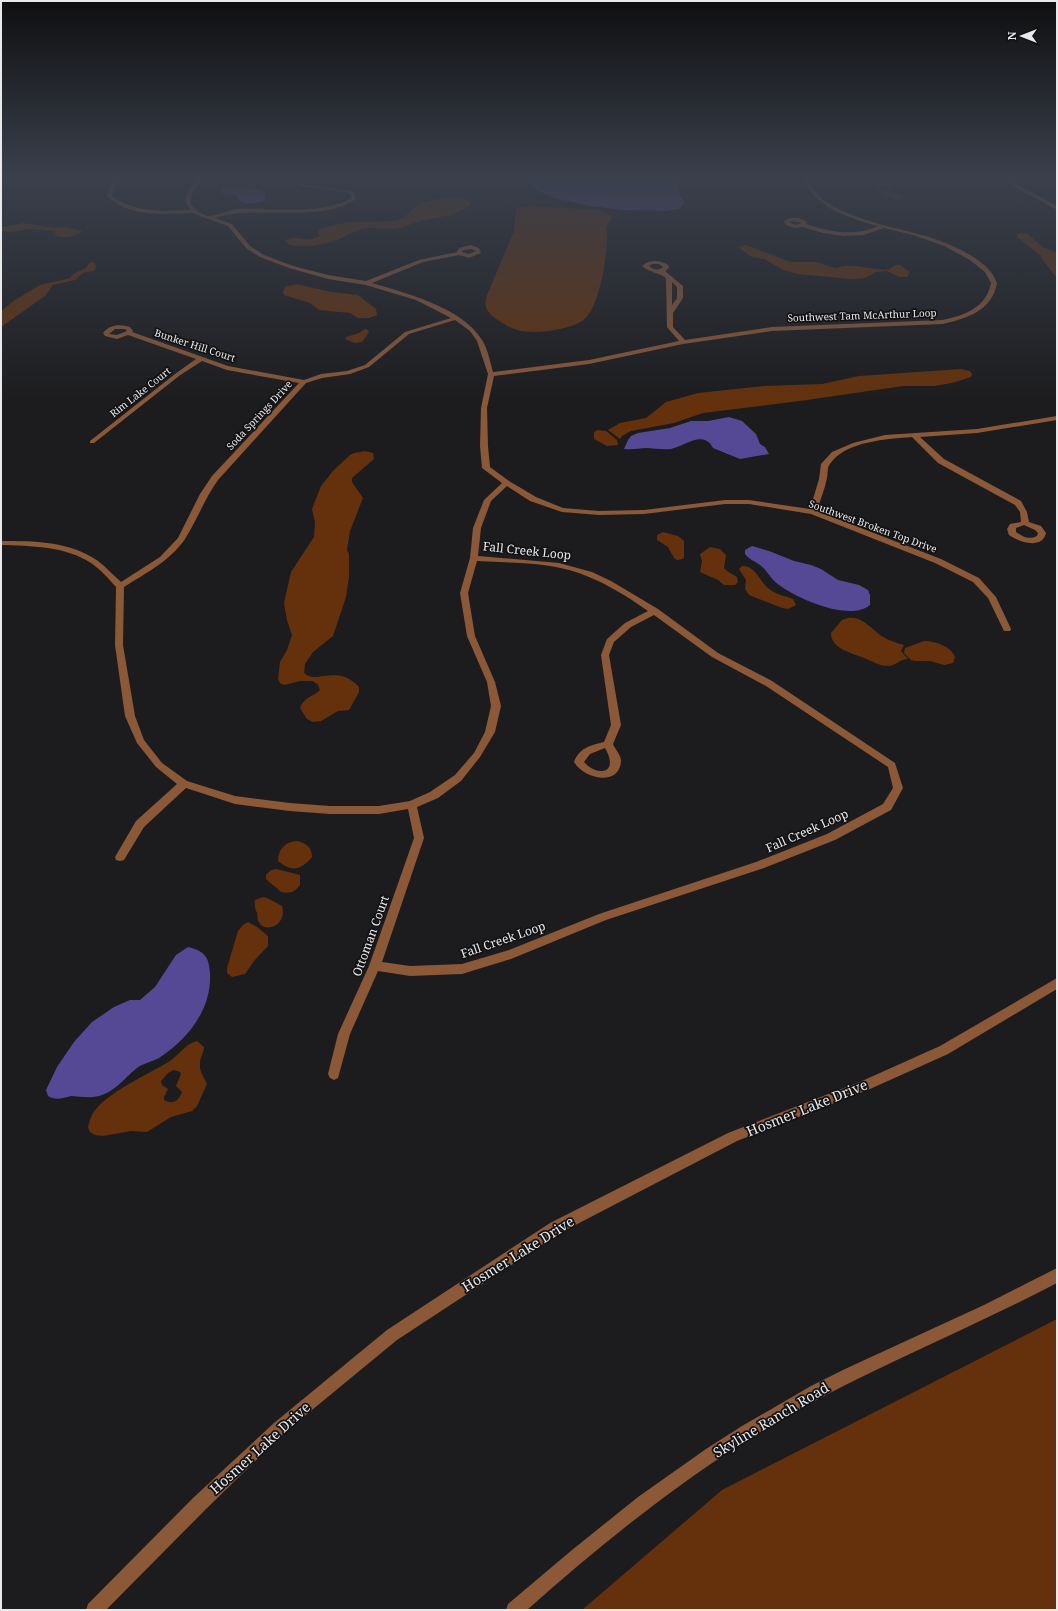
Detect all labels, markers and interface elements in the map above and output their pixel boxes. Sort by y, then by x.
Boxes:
north arrow [1002,16,1042,56]
text: N [1004,31,1019,40]
street label: Southwest Tam McArthur Loop [787,305,937,325]
street label: Bunker Hill Court [153,325,238,365]
street label: Rim Lake Court [107,363,174,420]
street label: Soda Springs Drive [223,377,295,453]
street label: Southwest Broken Top Drive [807,496,939,556]
street label: Fall Creek Loop [482,537,572,564]
street label: Fall Creek Loop [763,805,851,856]
street label: Ottoman Court [348,893,393,979]
street label: Fall Creek Loop [458,917,547,962]
street label: Hosmer Lake Drive [743,1075,870,1140]
street label: Hosmer Lake Drive [458,1211,577,1296]
street label: Skyline Ranch Road [709,1377,833,1462]
street label: Hosmer Lake Drive [205,1397,314,1498]

